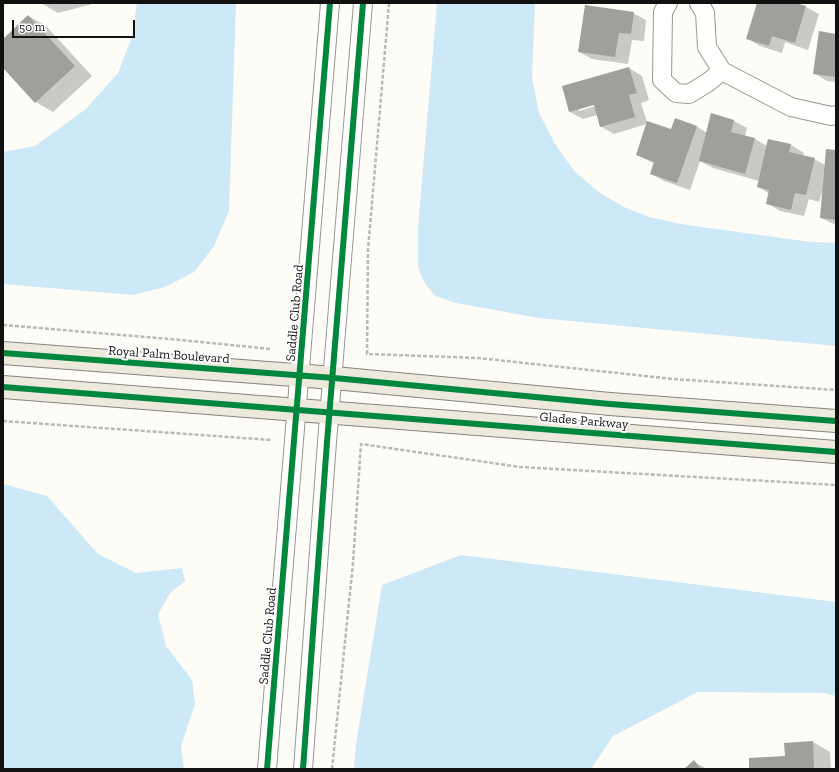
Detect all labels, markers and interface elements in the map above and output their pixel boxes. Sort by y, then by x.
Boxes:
scale bar [14,12,137,38]
text: 50 m [19,20,45,34]
street label: Saddle Club Road [283,264,307,362]
street label: Royal Palm Boulevard [108,343,230,367]
street label: Glades Parkway [539,409,629,433]
street label: Saddle Club Road [256,587,280,685]

